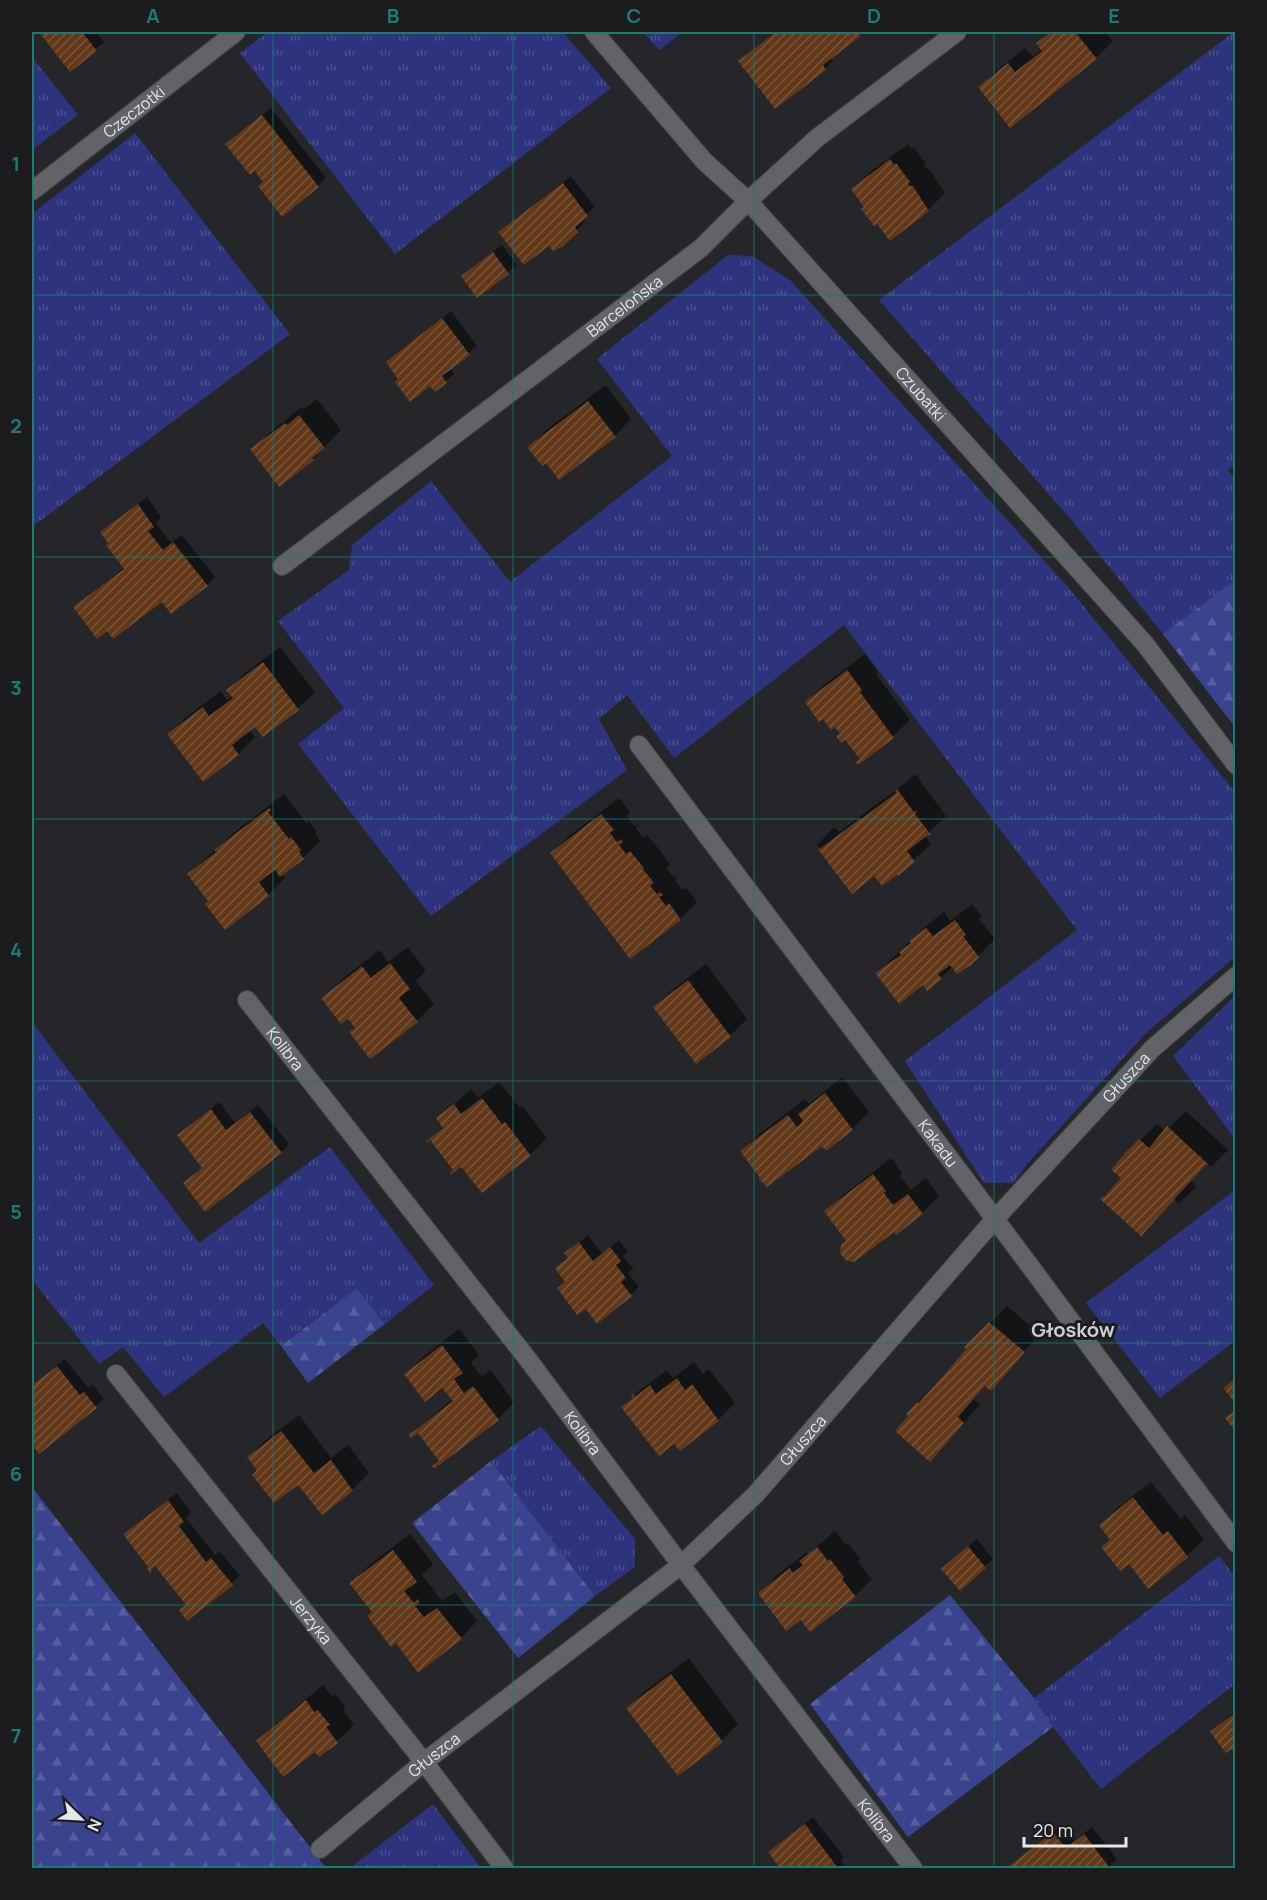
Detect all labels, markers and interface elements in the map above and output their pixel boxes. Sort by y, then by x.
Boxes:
text: A [146,2,160,29]
text: B [387,2,400,29]
text: C [627,2,641,29]
text: D [867,2,881,29]
text: E [1108,2,1120,29]
street label: Czeczotki [98,81,169,143]
text: 1 [12,150,20,177]
street label: Barcelońska [582,270,667,342]
street label: Czubatki [891,362,951,426]
text: 2 [10,412,22,439]
text: 3 [10,674,22,701]
text: 4 [10,936,22,963]
street label: Kolibra [261,1023,309,1075]
street label: Głuszca [1097,1047,1155,1107]
street label: Kakadu [913,1115,963,1171]
text: 5 [10,1198,22,1225]
district label: Głosków [1031,1316,1115,1343]
street label: Kolibra [559,1407,606,1460]
street label: Głuszca [775,1410,831,1470]
text: 6 [10,1460,22,1487]
street label: Jerzyka [285,1591,337,1649]
text: 7 [11,1722,21,1749]
street label: Głuszca [403,1727,465,1782]
north arrow [51,1789,111,1849]
street label: Kolibra [853,1794,900,1847]
scale bar [1024,1810,1126,1848]
text: N [82,1815,107,1835]
text: 20 m [1033,1818,1073,1842]

